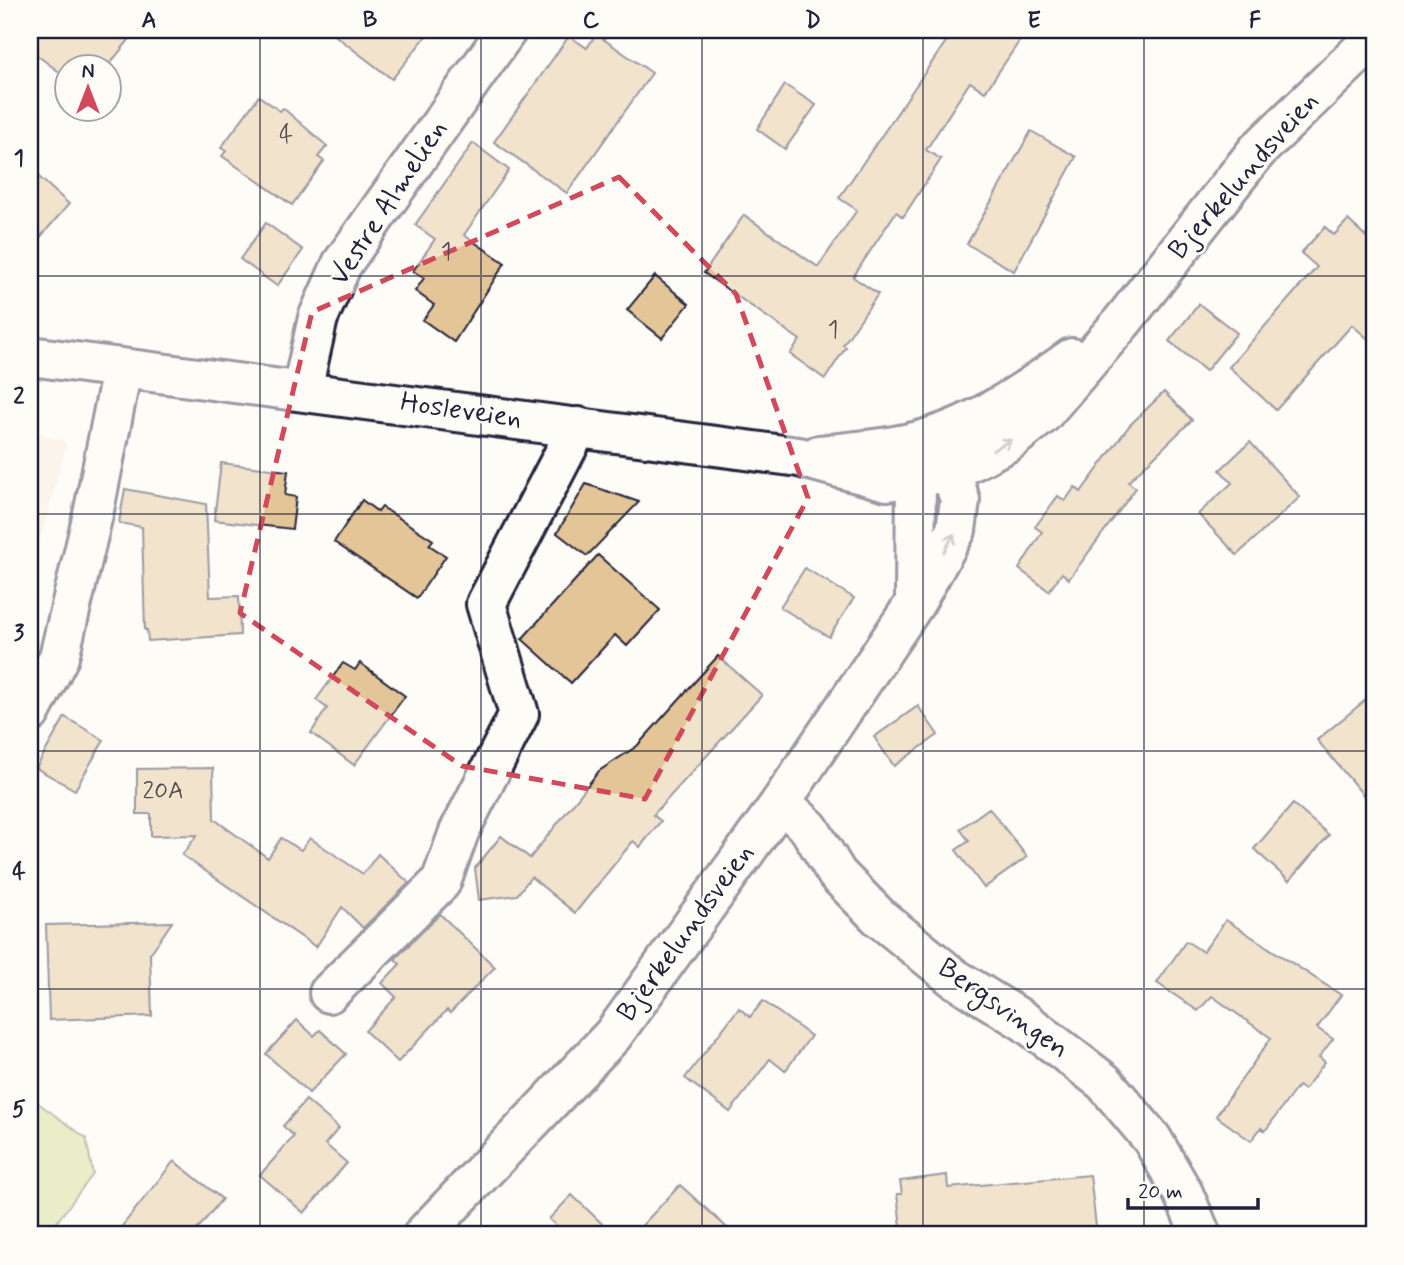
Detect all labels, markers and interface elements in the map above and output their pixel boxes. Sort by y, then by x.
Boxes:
text: A [141,6,157,36]
text: B [363,6,378,36]
text: C [583,6,600,36]
text: D [805,6,821,36]
text: E [1027,6,1041,36]
text: F [1249,6,1261,36]
north arrow [52,52,122,122]
text: N [82,60,94,85]
street label: Bjerkelundsveien [1161,84,1327,268]
street label: Vestre Almelien [322,113,456,293]
house number: 4 [279,120,293,151]
text: 1 [14,144,24,174]
house number: 1 [441,237,451,268]
house number: 1 [828,315,838,346]
text: 2 [13,382,25,412]
street label: Hosleveien [398,384,524,438]
one-way arrow [991,438,1011,452]
one-way arrow [942,534,956,554]
text: 3 [14,619,25,649]
house number: 20A [142,776,184,807]
street label: Bjerkelundsveien [609,837,763,1029]
text: 4 [12,857,26,887]
street label: Bergsvingen [929,950,1076,1069]
text: 5 [12,1095,26,1125]
scale bar [1128,1167,1257,1211]
text: 20 m [1138,1178,1183,1206]

